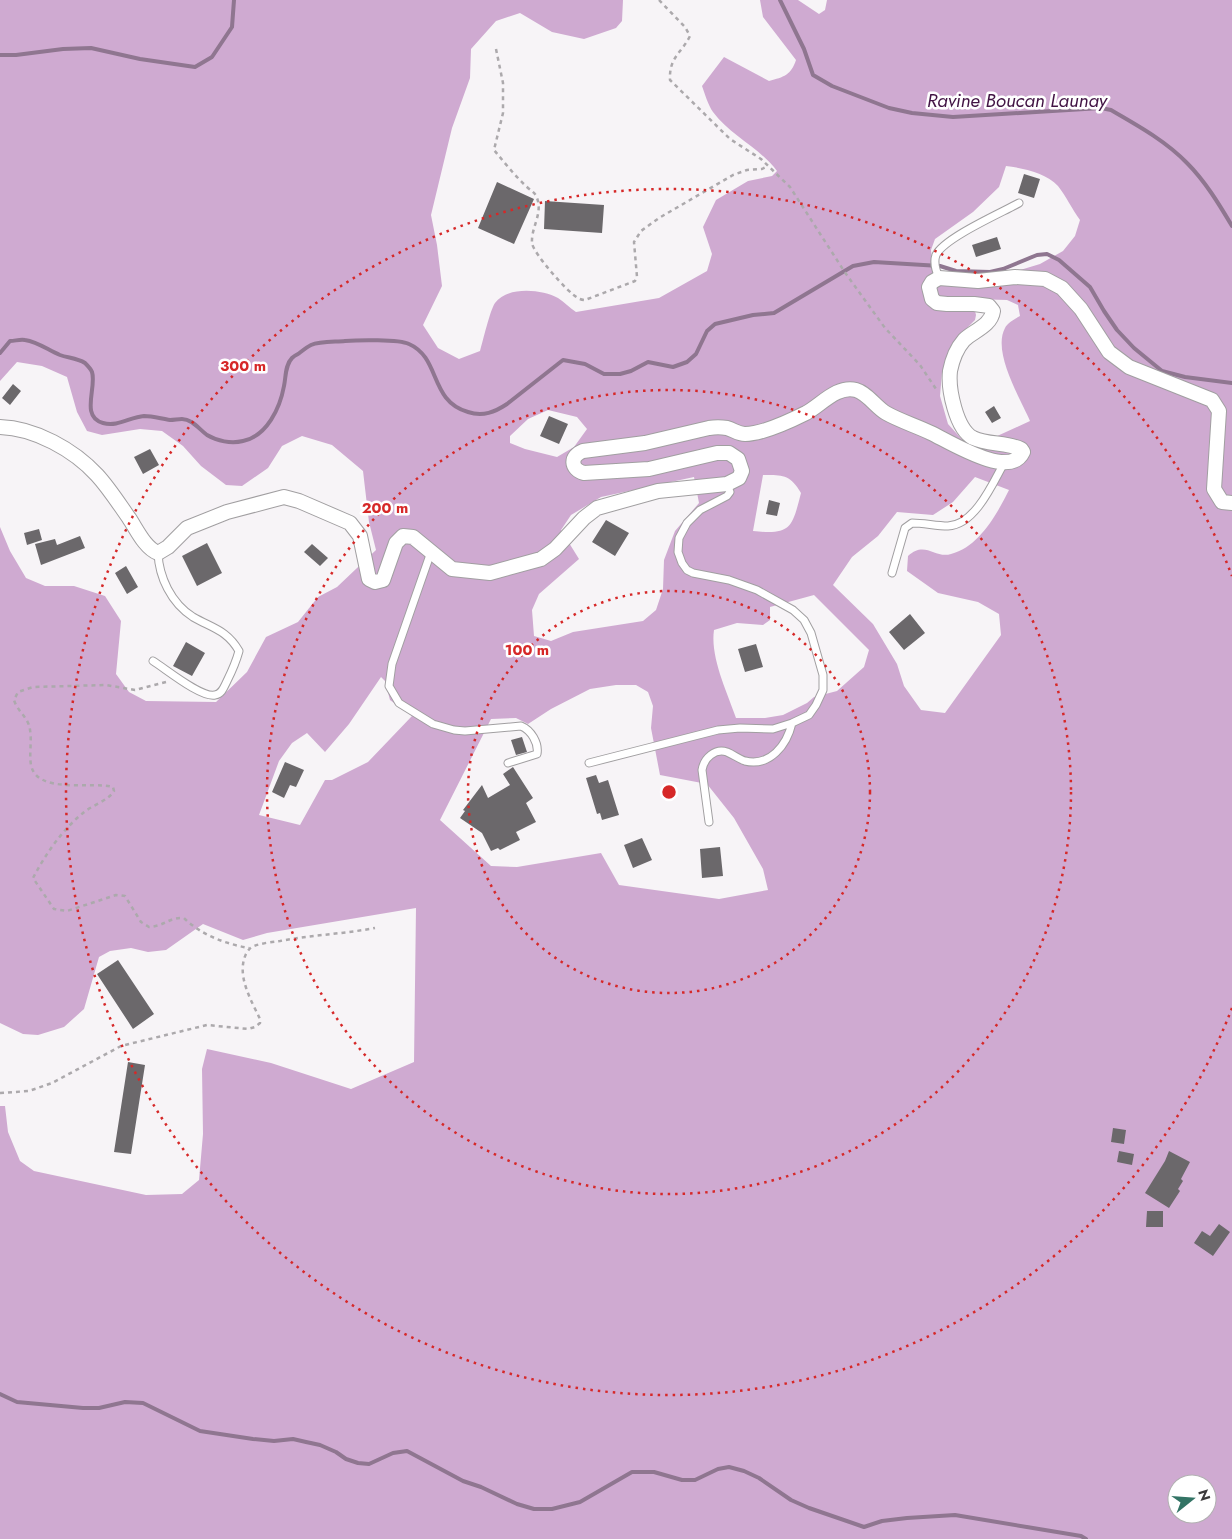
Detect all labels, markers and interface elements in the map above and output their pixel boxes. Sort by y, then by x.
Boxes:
water label: Ravine Boucan Launay [927,87,1109,114]
text: 300 m [220,355,266,377]
text: 200 m [362,497,408,519]
text: 100 m [505,639,549,661]
centre of rings [660,783,678,801]
north arrow [1167,1474,1217,1524]
text: N [1193,1487,1216,1503]

